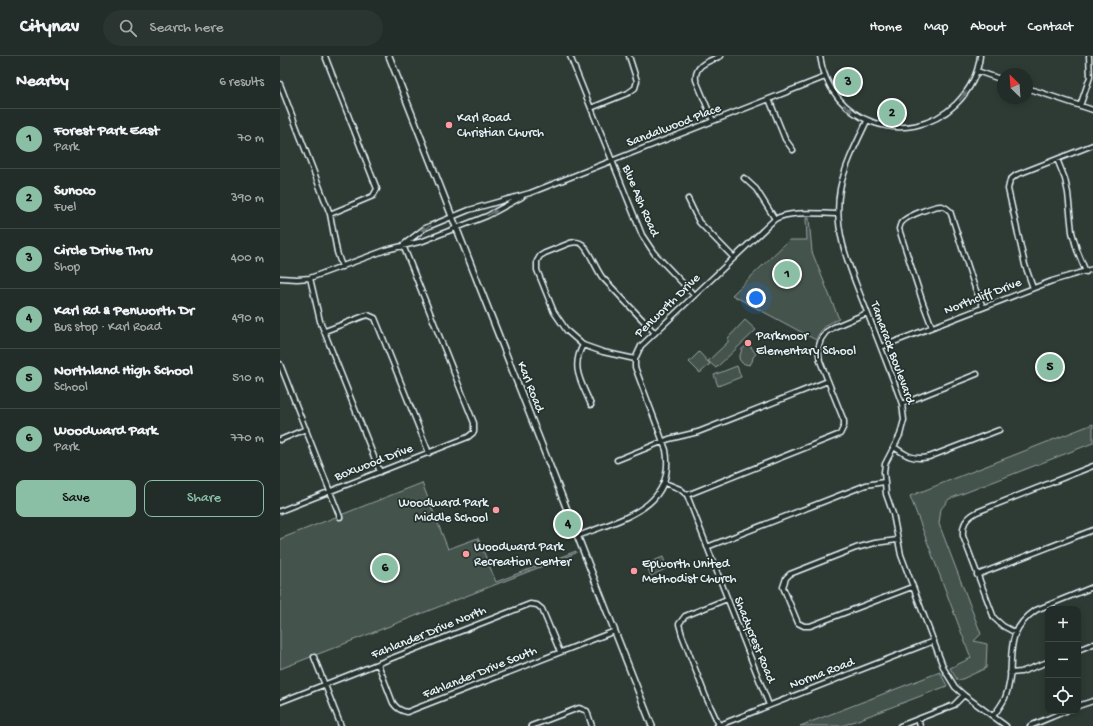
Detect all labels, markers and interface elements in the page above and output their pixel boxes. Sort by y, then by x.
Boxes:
search box [103,10,383,46]
text: Citynav [20,16,79,39]
icon: search [117,17,139,39]
text: Search here [149,19,223,37]
text: Home [870,19,902,36]
text: Map [924,19,948,36]
text: About [970,19,1006,36]
text: Contact [1028,19,1073,36]
pin: 3 [835,67,861,97]
north arrow [997,68,1033,104]
text: Nearby [16,72,69,92]
text: 6 results [219,75,264,90]
one-way arrow [958,90,967,101]
pin: 2 [879,98,905,128]
street label: Sandalwood Place [625,101,724,151]
one-way arrow [843,103,852,112]
place label: Karl Road Christian Church [457,111,544,141]
marker: Karl Road Christian Church [444,120,454,130]
text: Forest Park East [54,122,159,140]
text: 1 [26,131,32,146]
text: 70 m [238,131,264,146]
text: Park [54,140,79,155]
street label: Blue Ash Road [618,162,662,240]
text: Sunoco [54,182,96,200]
text: 2 [26,191,32,206]
text: 390 m [231,191,264,206]
text: Fuel [54,200,76,215]
one-way arrow [487,210,498,216]
one-way arrow [420,225,432,231]
text: Circle Drive Thru [54,242,153,260]
text: 3 [26,251,32,266]
text: 400 m [231,251,264,266]
pin: 1 [774,259,800,289]
text: Shop [54,260,80,275]
street label: Penworth Drive [631,271,704,342]
street label: Northcliff Drive [942,275,1024,319]
your location [746,288,766,308]
street label: Tamarack Boulevard [866,299,918,408]
text: Karl Rd & Penworth Dr [54,302,194,320]
text: 4 [26,311,32,326]
text: 490 m [232,311,264,326]
text: Bus stop · Karl Road [54,320,161,335]
place label: Parkmoor Elementary School [755,329,856,359]
marker: Parkmoor Elementary School [743,338,753,348]
pin: 5 [1037,352,1063,382]
street label: Karl Road [513,359,547,416]
text: Northland High School [54,362,193,380]
text: 5 [26,371,32,386]
text: 510 m [232,371,264,386]
text: School [54,380,88,395]
text: Woodward Park [54,422,157,440]
text: 6 [26,431,32,446]
text: 770 m [231,431,264,446]
text: Park [54,440,79,455]
street label: Boxwood Drive [332,441,416,485]
button: Save [16,480,136,517]
button: Share [144,480,264,517]
place label: Woodward Park Middle School [398,496,489,526]
marker: Woodward Park Middle School [491,505,501,515]
pin: 4 [555,509,581,539]
place label: Woodward Park Recreation Center [474,540,573,570]
marker: Woodward Park Recreation Center [461,549,471,559]
pin: 6 [372,553,398,583]
place label: Epworth United Methodist Church [642,557,737,587]
marker: Epworth United Methodist Church [629,566,639,576]
street label: Shadycrest Road [730,595,779,687]
street label: Fahlander Drive North [368,603,489,663]
map controls [1045,606,1081,714]
button: + [1045,606,1081,642]
button: − [1045,642,1081,678]
street label: Fahlander Drive South [420,643,539,703]
street label: Norma Road [788,654,858,693]
button: locate [1045,678,1081,714]

